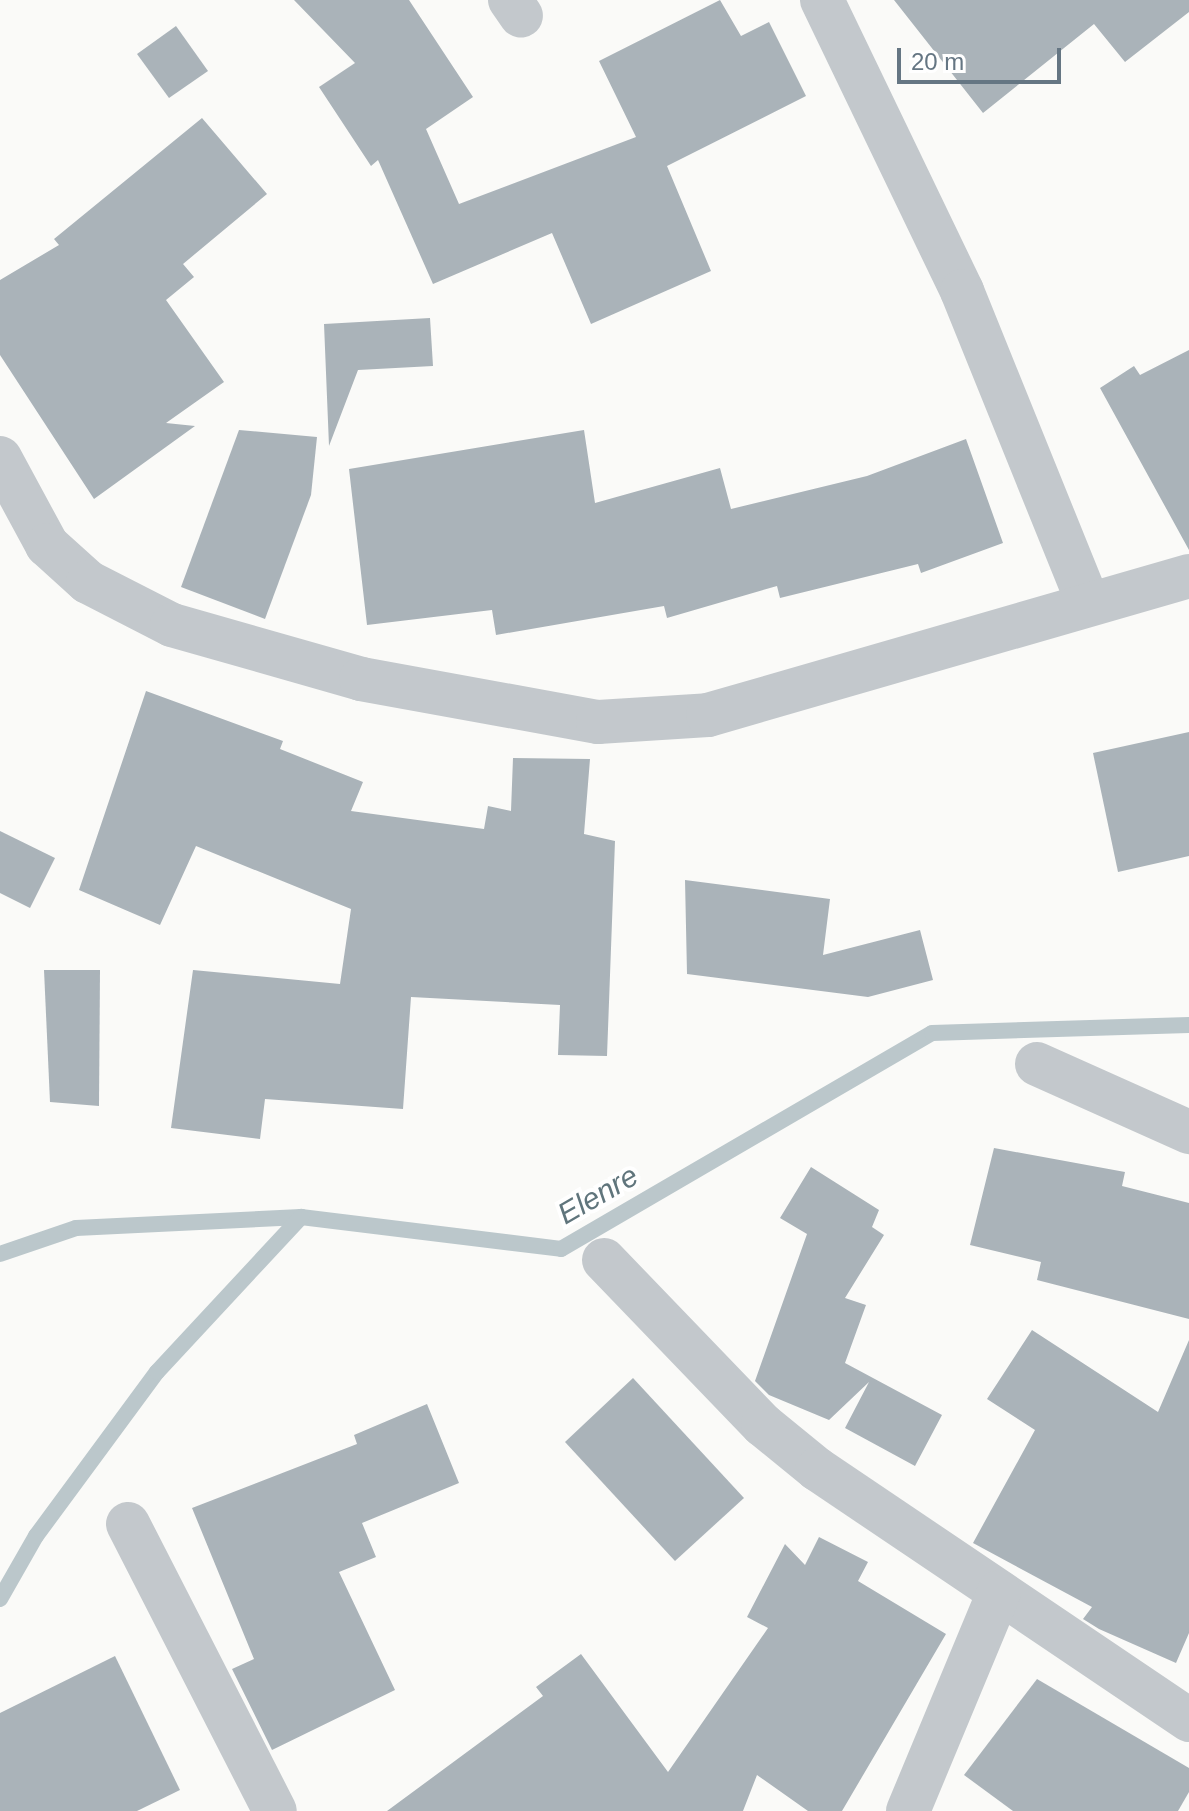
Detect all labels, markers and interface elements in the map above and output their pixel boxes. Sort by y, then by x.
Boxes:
scale bar [901,32,1065,82]
text: 20 m [911,48,964,75]
water label: Elenre [551,1158,645,1232]

